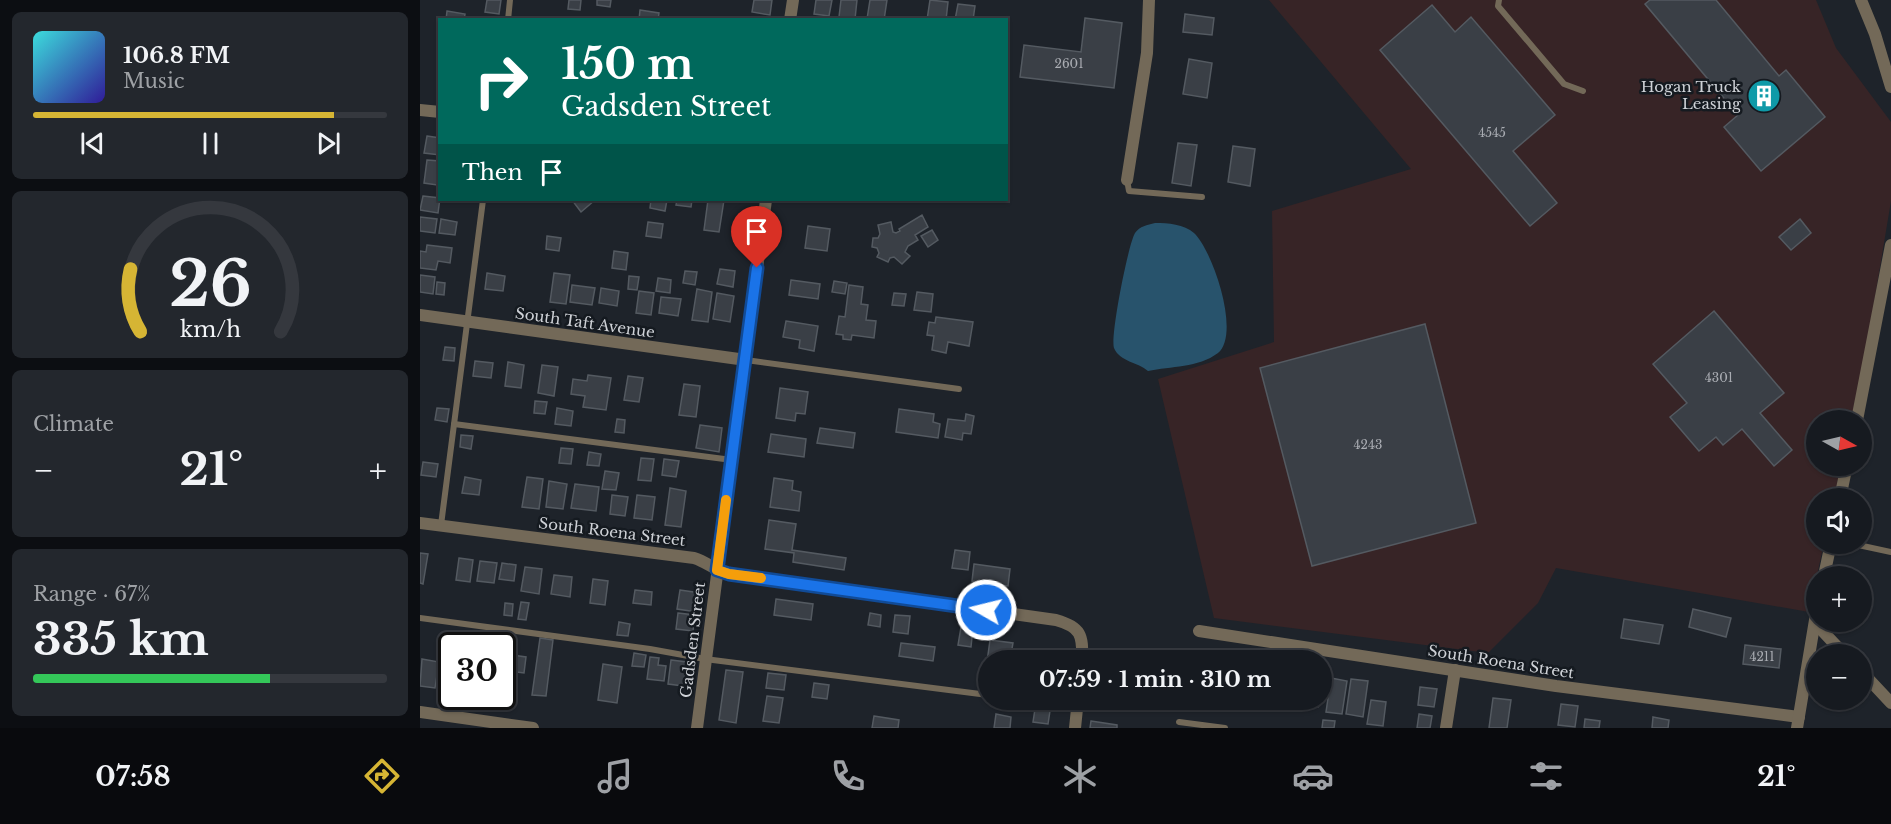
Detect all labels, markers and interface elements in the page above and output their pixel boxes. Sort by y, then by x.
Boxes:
text: 150 m [561,38,694,90]
text: 106.8 FM [123,42,230,69]
icon: right [462,42,540,120]
house number: 2601 [1054,56,1084,71]
text: Music [123,69,184,93]
place label: Hogan Truck Leasing [1641,77,1742,113]
building icon: Hogan Truck Leasing [1746,78,1782,114]
text: Gadsden Street [561,90,771,123]
house number: 4545 [1478,125,1506,140]
icon: previous [76,127,109,160]
icon: pause [194,127,227,160]
icon: next [312,127,345,160]
icon: arrive [535,156,568,189]
text: Then [462,159,523,186]
pin [731,206,782,268]
icon: arrive [740,215,773,248]
text: 26 [169,245,251,323]
street label: South Taft Avenue [514,303,656,342]
text: km/h [180,316,241,343]
house number: 4301 [1705,370,1733,385]
north arrow [1806,410,1872,476]
map controls [1806,410,1872,710]
text: Climate [33,412,114,436]
house number: 4243 [1354,437,1382,452]
text: 21° [179,441,243,497]
text: − [33,450,54,491]
text: + [369,450,387,491]
button: sound [1806,488,1872,554]
street label: South Roena Street [538,513,687,550]
button: + [1806,566,1872,632]
position arrow [954,578,1018,642]
street label: Gadsden Street [676,581,709,699]
text: Range · 67% [33,582,150,606]
text: 335 km [33,611,209,667]
speed limit sign: 30 [438,632,516,710]
street label: South Roena Street [1427,641,1576,683]
button: − [1806,644,1872,710]
house number: 4211 [1749,649,1775,664]
text: 07:59 · 1 min · 310 m [1039,666,1271,693]
icon: directions [361,755,403,797]
icon: music [594,755,636,797]
icon: phone [827,755,869,797]
icon: climate [1059,755,1101,797]
icon: car [1292,755,1334,797]
icon: filters [1525,755,1567,797]
text: 07:58 [95,760,171,793]
text: 21° [1757,760,1796,793]

